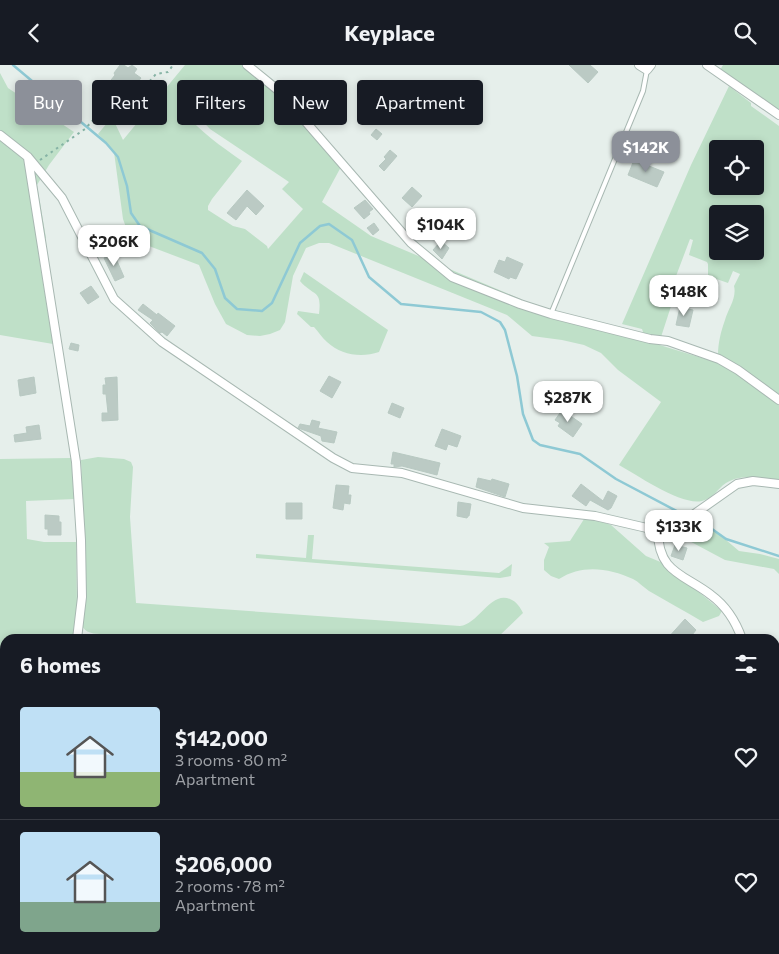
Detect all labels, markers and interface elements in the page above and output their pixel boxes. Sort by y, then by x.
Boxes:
icon: back [20,19,48,47]
text: Keyplace [344,19,435,46]
icon: search [731,19,759,47]
chip: Buy [15,80,82,125]
chip: Rent [92,80,167,125]
chip: Filters [177,80,264,125]
chip: New [274,80,347,125]
chip: Apartment [357,80,483,125]
pin: $142K [611,131,681,173]
text: $142K [623,137,669,156]
map controls [709,140,764,260]
button: locate [709,140,764,195]
button: layers [709,205,764,260]
pin: $104K [406,207,476,250]
text: $104K [417,214,465,233]
pin: $206K [79,225,149,267]
text: $206K [89,231,139,250]
pin: $148K [649,275,719,317]
text: $148K [660,281,708,300]
pin: $287K [533,381,603,423]
text: $287K [544,387,592,406]
pin: $133K [644,509,714,552]
text: $133K [656,516,702,535]
icon: filters [732,650,760,678]
text: 6 homes [20,652,101,677]
text: $142,000 [175,725,268,750]
icon: home [60,727,120,787]
icon: heart [732,743,760,771]
text: 3 rooms · 80 m² [175,750,287,769]
text: Apartment [175,769,255,788]
text: $206,000 [175,851,272,876]
icon: home [60,852,120,912]
icon: heart [732,868,760,896]
text: 2 rooms · 78 m² [175,876,285,895]
text: Apartment [175,895,255,914]

